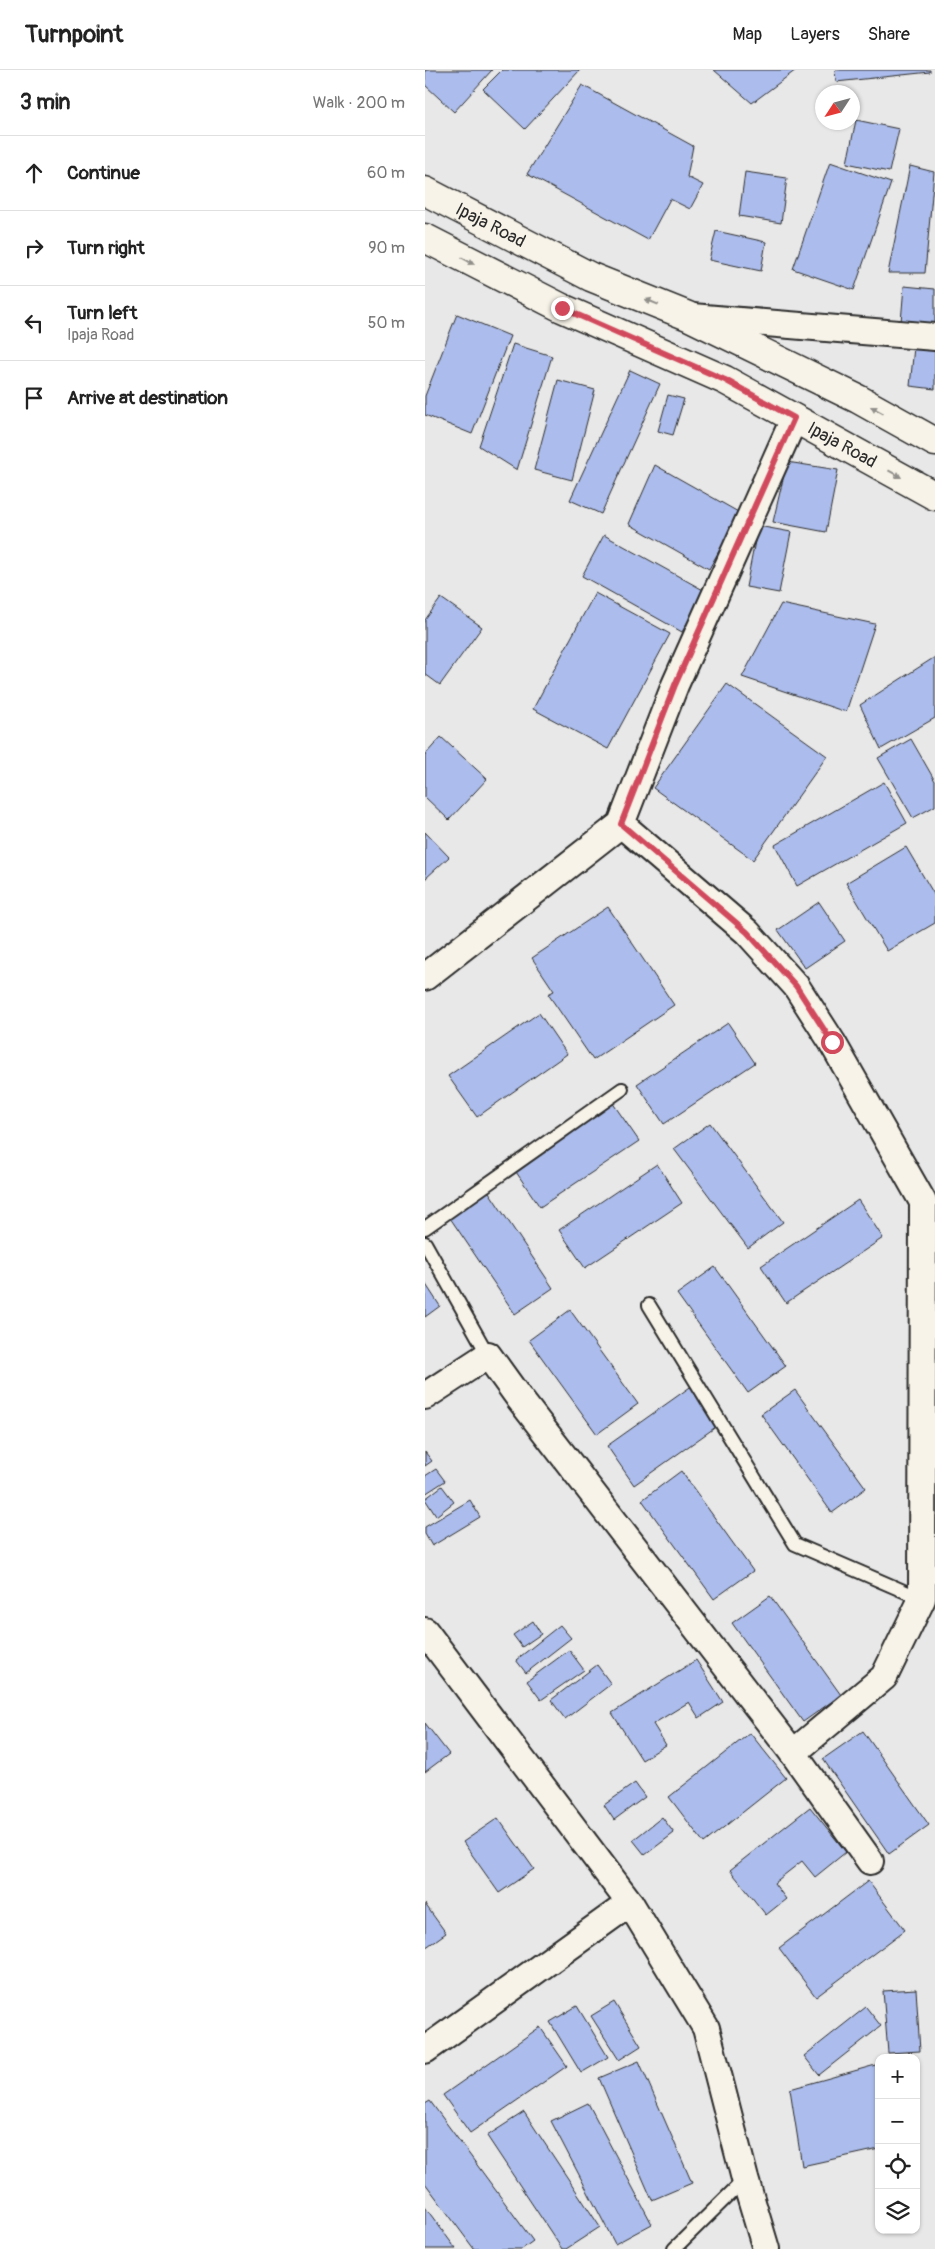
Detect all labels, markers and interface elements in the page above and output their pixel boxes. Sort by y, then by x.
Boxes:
text: Turnpoint [25,20,123,49]
text: Map [733,23,762,46]
text: Layers [790,23,840,46]
text: Share [868,23,910,46]
north arrow [815,85,860,130]
text: 3 min [20,89,70,116]
text: Walk · 200 m [313,93,405,113]
icon: ahead [20,159,48,187]
text: Continue [67,161,140,185]
text: 60 m [367,163,405,183]
street label: Ipaja Road [452,198,529,253]
icon: right [20,234,48,262]
text: Turn right [67,236,145,260]
text: 90 m [368,238,405,258]
one-way arrow [461,257,475,265]
route end [551,297,574,320]
one-way arrow [645,297,659,305]
text: Turn left [67,301,137,325]
icon: left [20,309,48,337]
text: 50 m [368,313,405,333]
text: Ipaja Road [67,325,134,345]
icon: arrive [20,384,48,412]
text: Arrive at destination [67,386,228,410]
one-way arrow [870,405,884,414]
street label: Ipaja Road [803,417,881,474]
one-way arrow [888,470,902,478]
route start [821,1031,844,1054]
map controls [875,2054,920,2234]
button: + [875,2054,920,2099]
button: − [875,2099,920,2144]
button: locate [875,2144,920,2189]
button: layers [875,2189,920,2234]

